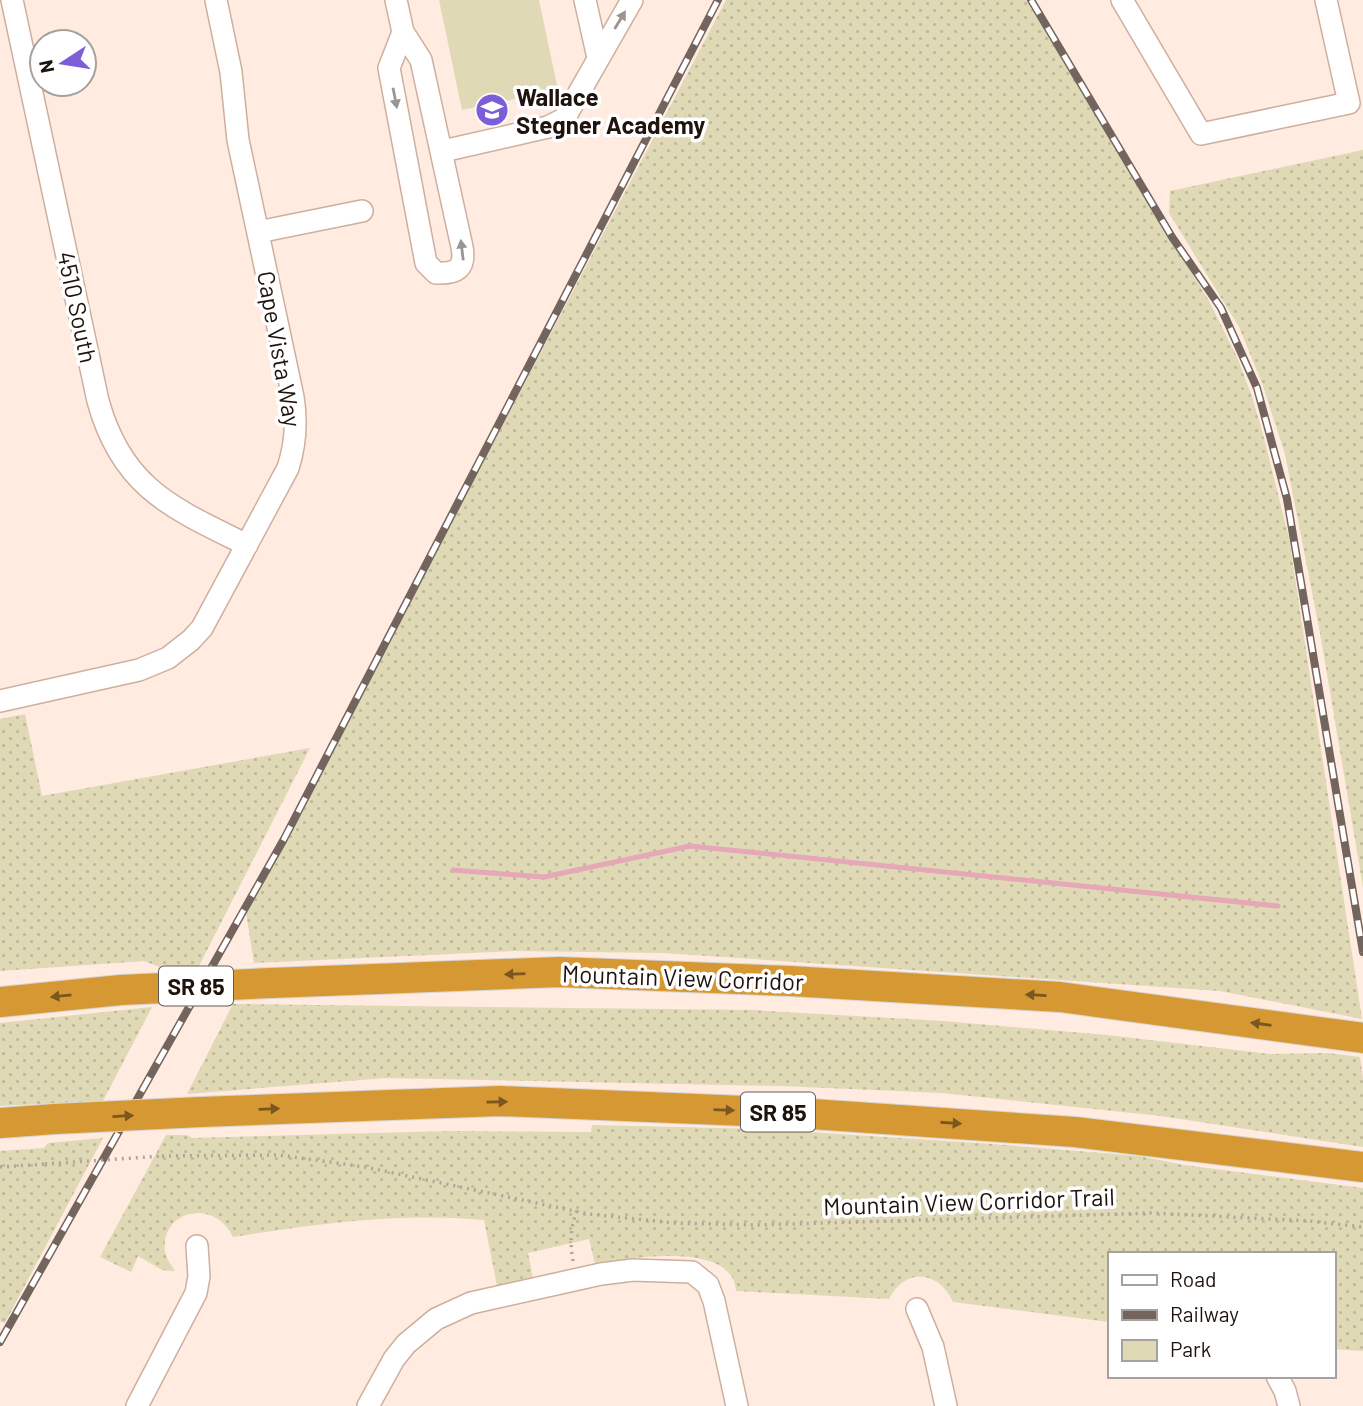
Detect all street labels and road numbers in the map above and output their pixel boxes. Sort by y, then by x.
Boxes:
street label: 4510 South [52,249,104,365]
street label: Cape Vista Way [252,269,308,429]
street label: Mountain View Corridor [562,958,805,996]
road number: SR 85 [159,967,233,1006]
road number: SR 85 [741,1092,815,1132]
street label: Mountain View Corridor Trail [823,1181,1115,1221]

